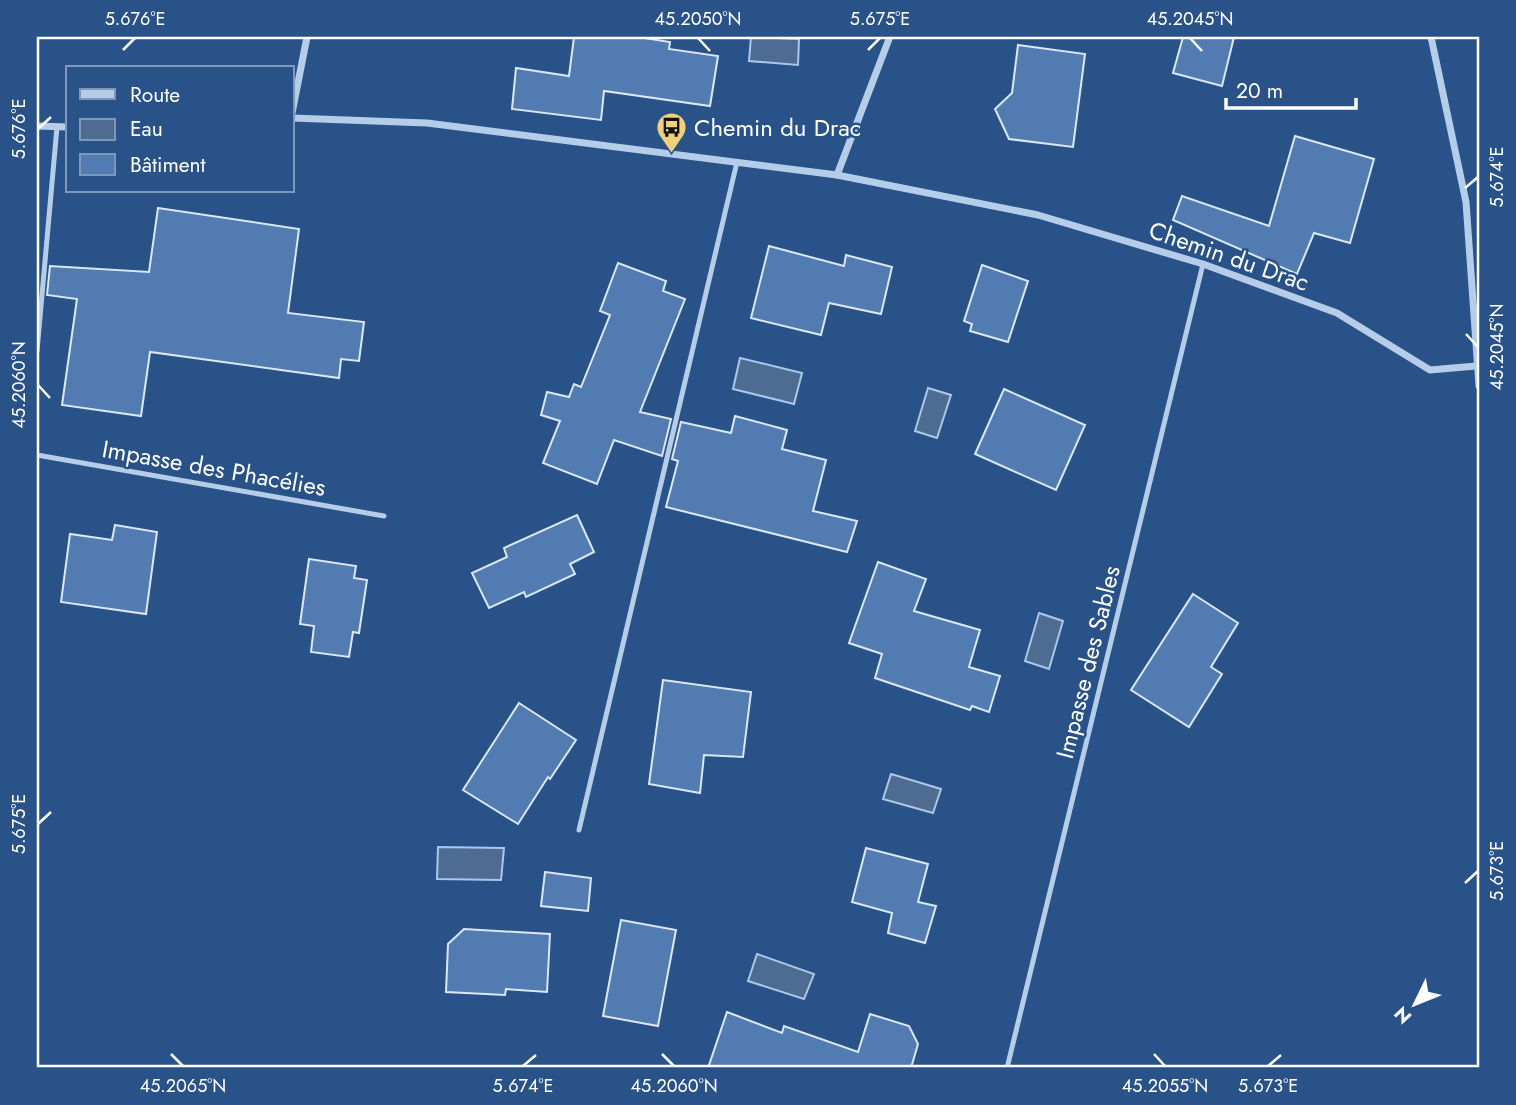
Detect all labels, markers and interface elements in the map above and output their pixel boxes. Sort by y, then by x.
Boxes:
text: 5.676°E [105,6,165,32]
text: 45.2050°N [655,6,742,32]
text: 5.675°E [850,6,910,32]
text: 45.2045°N [1147,6,1233,32]
legend [66,66,294,192]
scale bar [1226,66,1355,110]
text: 20 m [1236,76,1283,106]
text: Route [130,80,180,110]
text: 5.676°E [6,99,32,159]
bus stop icon: Chemin du Drac [654,110,688,154]
place label: Chemin du Drac [694,110,861,145]
text: Eau [130,114,163,144]
text: 5.674°E [1484,147,1510,207]
text: Bâtiment [130,150,206,180]
street label: Chemin du Drac [1144,212,1314,300]
text: 45.2045°N [1484,304,1510,390]
text: 45.2060°N [6,341,32,429]
street label: Impasse des Phacélies [99,431,329,505]
street label: Impasse des Sables [1047,562,1129,762]
text: 5.675°E [6,794,32,854]
text: 5.673°E [1484,841,1510,901]
north arrow [1380,968,1450,1038]
text: N [1388,1001,1418,1030]
text: 45.2065°N [140,1073,226,1099]
text: 5.674°E [493,1073,553,1099]
text: 45.2060°N [630,1073,718,1099]
text: 45.2055°N [1122,1073,1208,1099]
text: 5.673°E [1238,1073,1298,1099]

